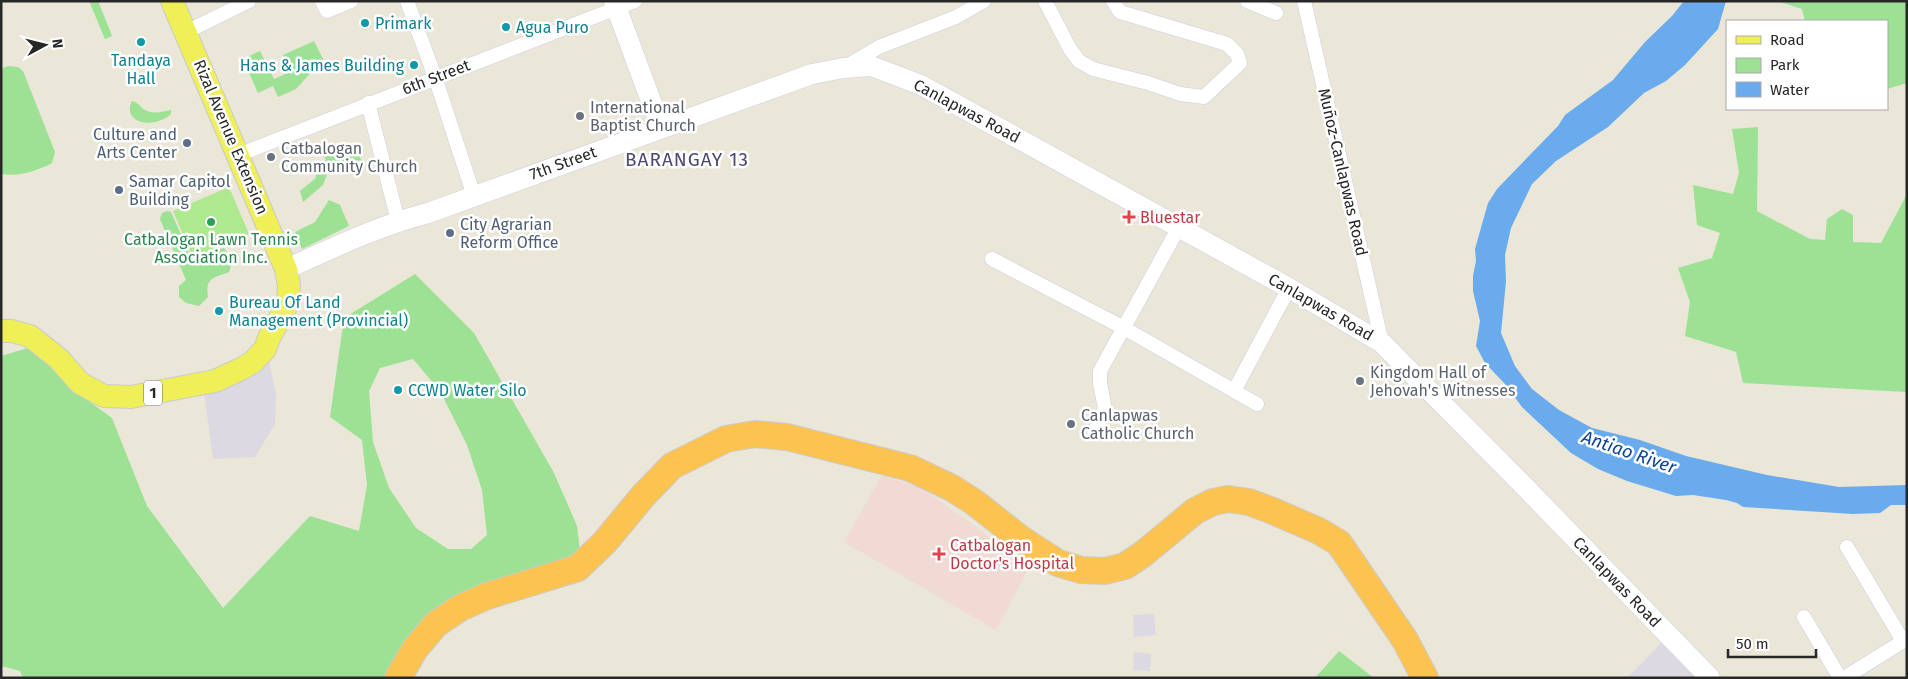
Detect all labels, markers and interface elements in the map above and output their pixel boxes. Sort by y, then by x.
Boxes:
place label: Primark [375,14,432,33]
marker: Primark [359,17,371,29]
place label: Agua Puro [516,18,589,37]
north arrow [20,20,70,70]
legend [1726,20,1888,110]
marker: Agua Puro [500,21,512,33]
text: Road [1770,31,1805,49]
marker: Tandaya Hall [135,36,147,48]
text: N [48,38,66,49]
place label: Tandaya Hall [111,51,171,88]
street label: 6th Street [399,55,473,99]
place label: Hans & James Building [240,56,405,75]
text: Park [1770,56,1800,74]
street label: Rizal Avenue Extension [190,57,272,217]
marker: Hans & James Building [408,59,420,71]
street label: Canlapwas Road [910,75,1024,147]
text: Water [1770,81,1809,99]
street label: Muñoz-Canlapwas Road [1314,86,1372,258]
place label: International Baptist Church [590,98,696,135]
marker: International Baptist Church [574,110,586,122]
place label: Culture and Arts Center [93,125,178,162]
marker: Culture and Arts Center [181,137,193,149]
place label: Catbalogan Community Church [281,139,418,176]
street label: 7th Street [527,142,599,184]
district label: BARANGAY 13 [625,148,749,171]
marker: Catbalogan Community Church [265,151,277,163]
place label: Samar Capitol Building [129,172,231,209]
marker: Samar Capitol Building [113,184,125,196]
place label: Bluestar [1140,208,1201,227]
marker: Bluestar [1122,210,1136,224]
place label: City Agrarian Reform Office [460,215,559,252]
marker: Catbalogan Lawn Tennis Association Inc. [205,216,217,228]
marker: City Agrarian Reform Office [444,227,456,239]
place label: Catbalogan Lawn Tennis Association Inc. [124,230,298,267]
street label: Canlapwas Road [1265,269,1377,345]
place label: Bureau Of Land Management (Provincial) [229,293,408,330]
marker: Bureau Of Land Management (Provincial) [213,305,225,317]
place label: Kingdom Hall of Jehovah's Witnesses [1370,363,1515,400]
marker: Kingdom Hall of Jehovah's Witnesses [1354,375,1366,387]
road number: 1 [144,380,162,406]
place label: CCWD Water Silo [408,381,527,400]
marker: CCWD Water Silo [392,384,404,396]
place label: Canlapwas Catholic Church [1081,406,1194,443]
marker: Canlapwas Catholic Church [1065,418,1077,430]
water label: Antiao River [1578,425,1680,479]
street label: Canlapwas Road [1569,533,1665,631]
place label: Catbalogan Doctor's Hospital [950,536,1074,573]
marker: Catbalogan Doctor's Hospital [932,547,946,561]
scale bar [1728,626,1816,658]
text: 50 m [1736,635,1769,653]

